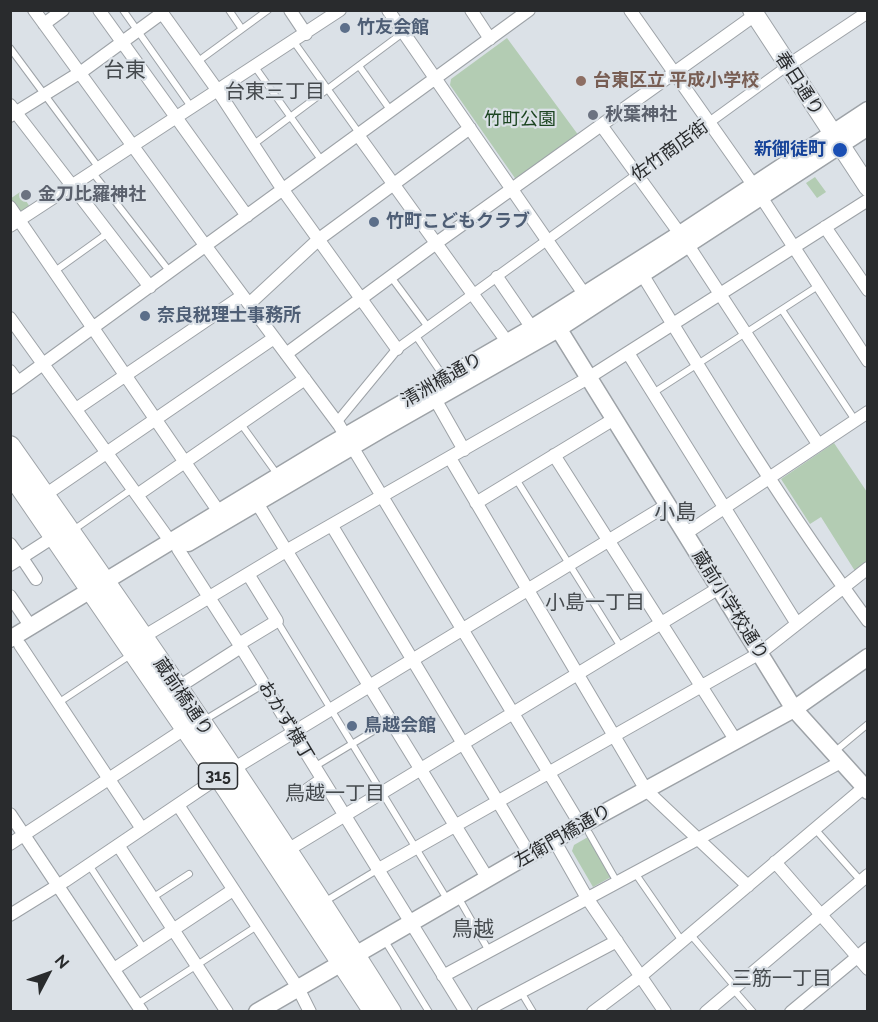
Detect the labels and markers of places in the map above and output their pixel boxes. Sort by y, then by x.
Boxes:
place label: 竹友会館 [357,17,429,39]
marker: 竹友会館 [338,21,352,35]
place label: 台東区立 平成小学校 [593,70,759,92]
marker: 台東区立 平成小学校 [574,74,588,88]
place label: 秋葉神社 [605,104,677,126]
marker: 秋葉神社 [586,108,600,122]
place label: 新御徒町 [754,139,826,161]
marker: 新御徒町 [831,141,849,159]
place label: 金刀比羅神社 [38,184,146,206]
marker: 金刀比羅神社 [19,188,33,202]
place label: 竹町こどもクラブ [386,211,530,233]
marker: 竹町こどもクラブ [367,215,381,229]
place label: 奈良税理士事務所 [157,305,301,327]
marker: 奈良税理士事務所 [138,309,152,323]
place label: 鳥越会館 [364,715,436,737]
marker: 鳥越会館 [345,719,359,733]

